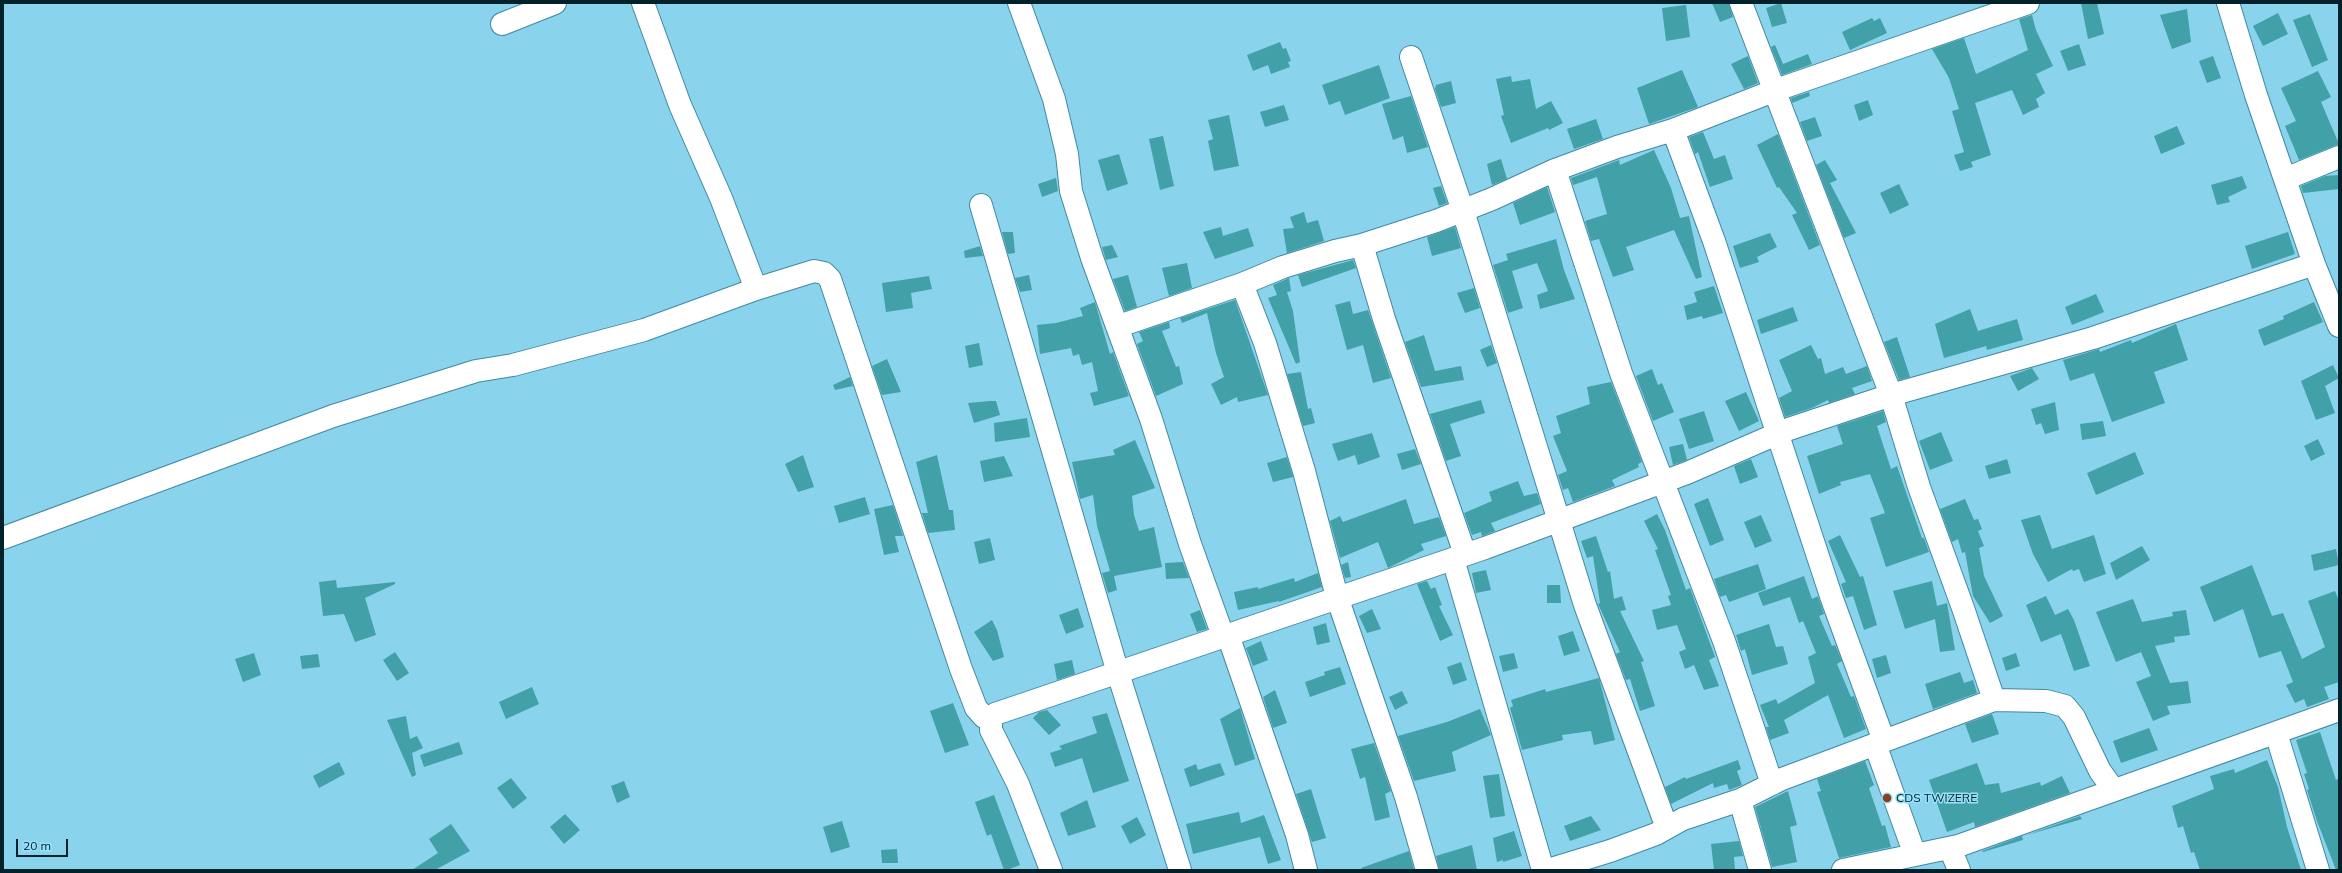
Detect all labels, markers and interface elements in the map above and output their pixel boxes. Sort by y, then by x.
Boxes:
place label: CDS TWIZERE [1896,791,1977,805]
marker: CDS TWIZERE [1881,792,1893,804]
scale bar [18,831,70,857]
text: 20 m [23,838,51,853]

